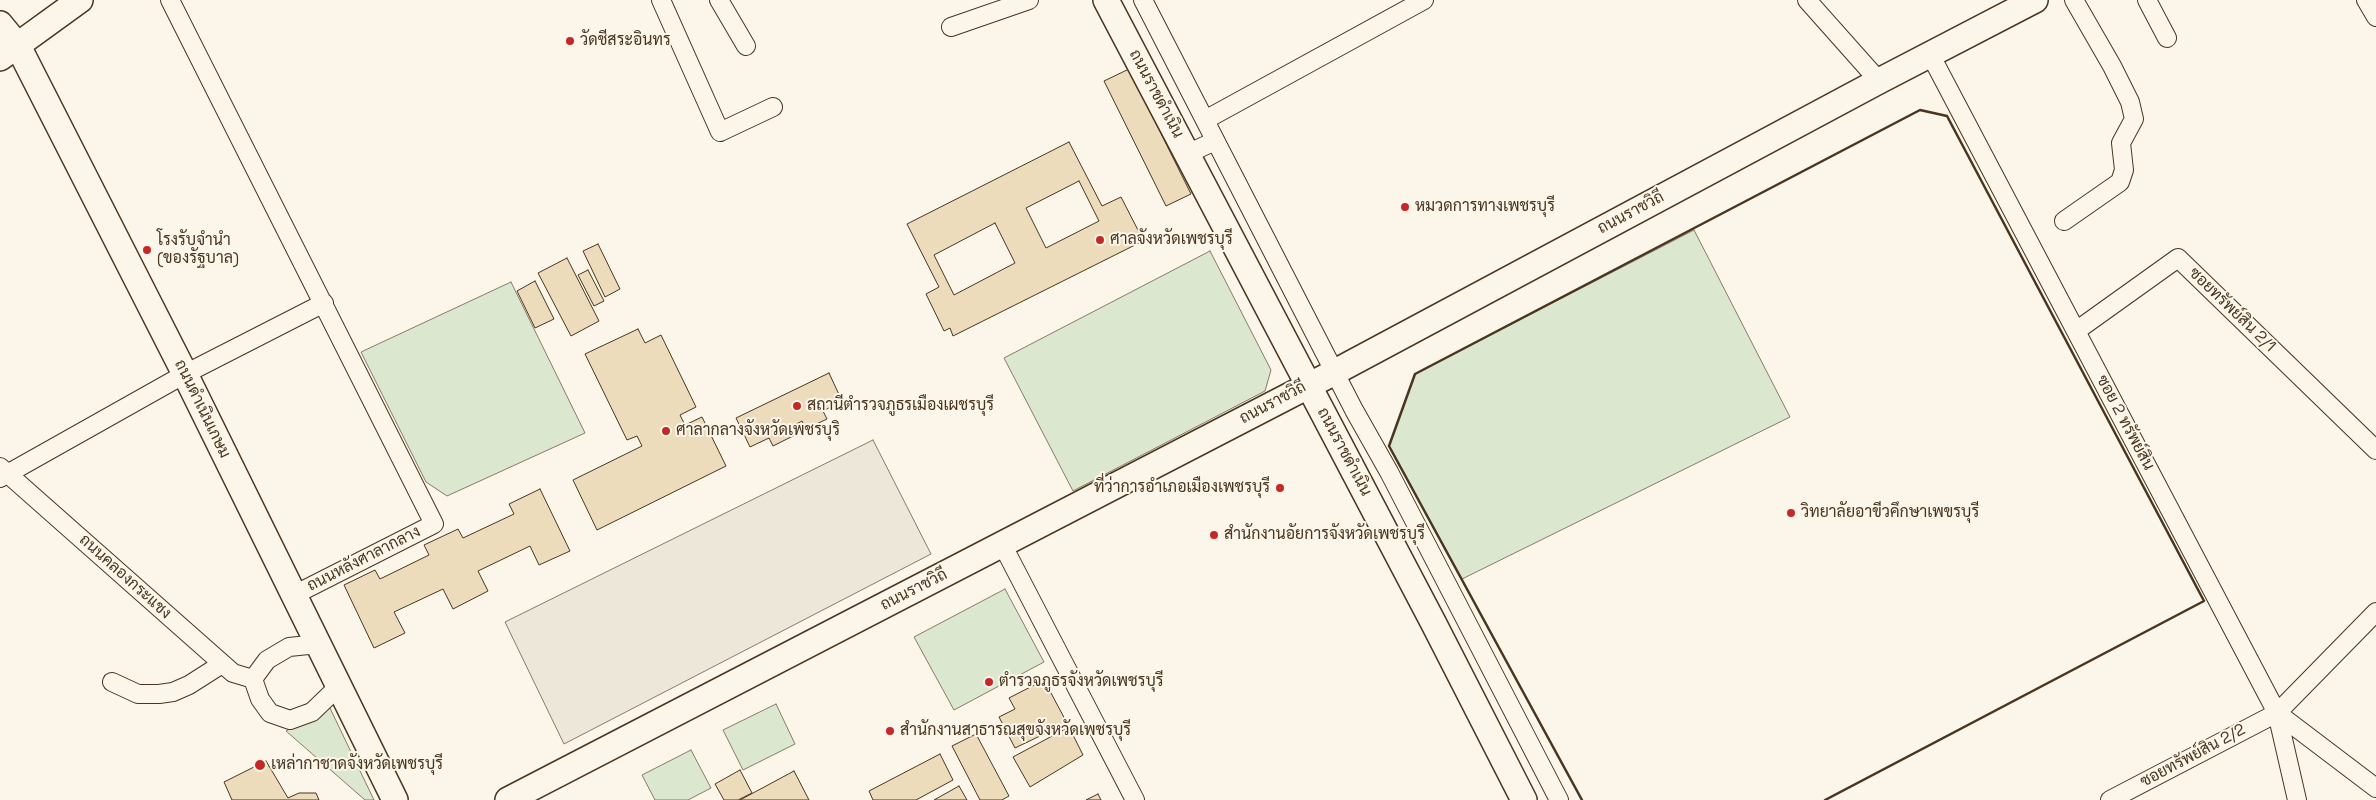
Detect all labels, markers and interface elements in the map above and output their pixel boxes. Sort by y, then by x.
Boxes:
place label: วัดชีสระอินทร [580,31,671,51]
marker: วัดชีสระอินทร [564,35,576,47]
street label: ถนนราชดำเนิน [1125,46,1187,142]
street label: ถนนราชวิถี [1595,188,1667,238]
place label: หมวดการทางเพชรบุรี [1415,197,1555,217]
marker: หมวดการทางเพชรบุรี [1399,201,1411,213]
place label: ศาลจังหวัดเพชรบุรี [1110,230,1233,250]
place label: โรงรับจำนำ (ของรัฐบาล) [157,231,239,269]
marker: ศาลจังหวัดเพชรบุรี [1094,234,1106,246]
marker: โรงรับจำนำ (ของรัฐบาล) [141,244,153,256]
street label: ซอยทรัพย์สิน 2/1 [2185,264,2279,356]
street label: ถนนดำเนินเกษม [170,357,234,461]
street label: ซอย 2 ทรัพย์สิน [2092,372,2158,474]
street label: ถนนราชวิถี [1237,378,1309,428]
place label: สถานีตำรวจภูธรเมืองเผชรบุรี [807,396,994,416]
marker: สถานีตำรวจภูธรเมืองเผชรบุรี [791,400,803,412]
street label: ถนนราชดำเนิน [1313,404,1375,500]
place label: ศาลากลางจังหวัดเพชรบุริ [676,421,840,441]
marker: ศาลากลางจังหวัดเพชรบุริ [660,425,672,437]
place label: ที่ว่าการอำเภอเมืองเพชรบุรี [1094,478,1270,498]
marker: ที่ว่าการอำเภอเมืองเพชรบุรี [1274,482,1286,494]
place label: วิทยาลัยอาขีวคึกษาเพขรบุรี [1801,503,1979,523]
marker: วิทยาลัยอาขีวคึกษาเพขรบุรี [1785,507,1797,519]
street label: ถนนหลังศาลากลาง [304,522,424,596]
place label: สำนักงานอัยการจังหวัดเพชรบุรี [1224,525,1425,545]
marker: สำนักงานอัยการจังหวัดเพชรบุรี [1208,529,1220,541]
street label: ถนนคลองกระแชง [75,531,175,623]
street label: ถนนราชวิถี [877,565,951,615]
place label: ตำรวจภูธรจังหวัดเพชรบุรี [999,672,1164,692]
marker: ตำรวจภูธรจังหวัดเพชรบุรี [983,676,995,688]
street label: ซอยทรัพย์สิน 2/2 [2137,720,2249,792]
place label: สำนักงานสาธารณสุขจังหวัดเพชรบุรี [900,721,1131,741]
marker: สำนักงานสาธารณสุขจังหวัดเพชรบุรี [884,725,896,737]
place label: เหล่ากาชาดจังหวัดเพชรบุรี [271,755,443,775]
marker: เหล่ากาชาดจังหวัดเพชรบุรี [253,758,267,772]

